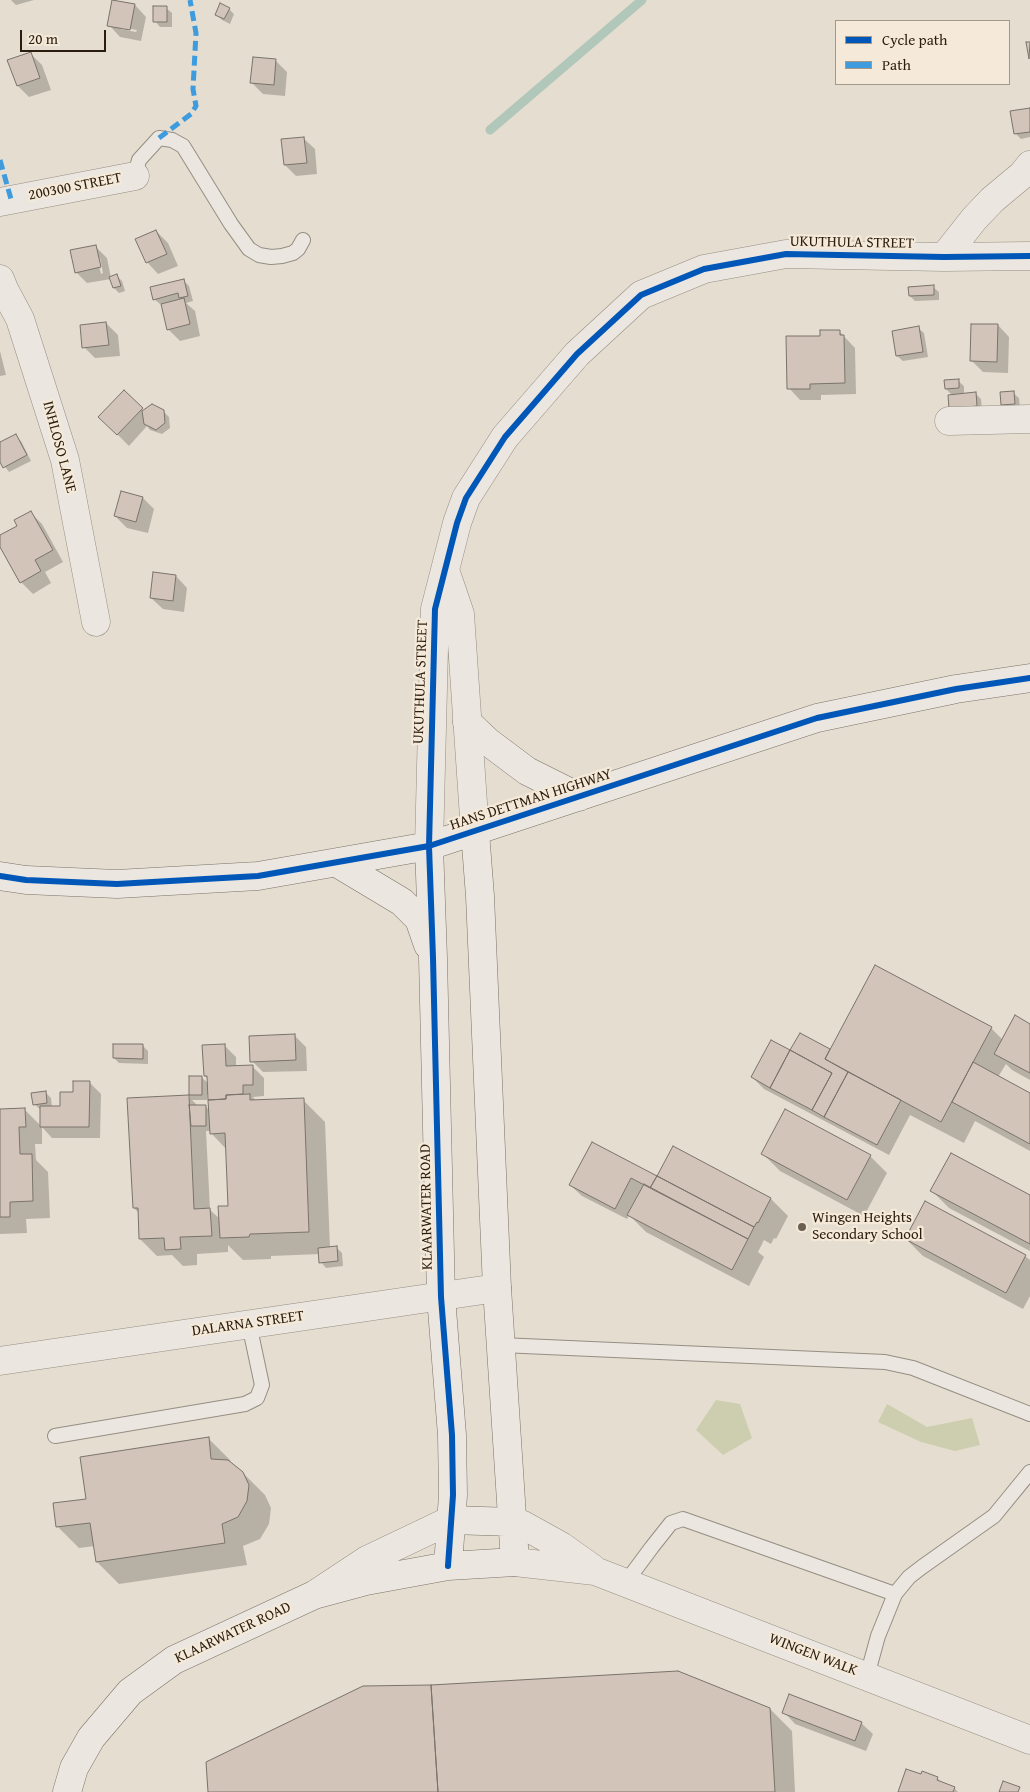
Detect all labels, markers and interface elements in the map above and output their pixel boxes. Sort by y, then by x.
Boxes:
scale bar [22,20,109,52]
legend [835,20,1010,85]
text: 20 m [28,28,58,49]
text: Cycle path [882,29,948,50]
text: Path [882,54,911,75]
street label: 200300 STREET [27,169,123,205]
street label: UKUTHULA STREET [790,233,914,253]
street label: INHLOSO LANE [38,399,80,495]
street label: UKUTHULA STREET [410,619,432,745]
street label: HANS DETTMAN HIGHWAY [448,765,614,835]
street label: KLAARWATER ROAD [417,1144,437,1270]
place label: Wingen Heights Secondary School [812,1209,923,1244]
marker: Wingen Heights Secondary School [796,1221,808,1233]
street label: DALARNA STREET [191,1307,305,1341]
street label: KLAARWATER ROAD [172,1598,294,1668]
street label: WINGEN WALK [766,1630,860,1680]

